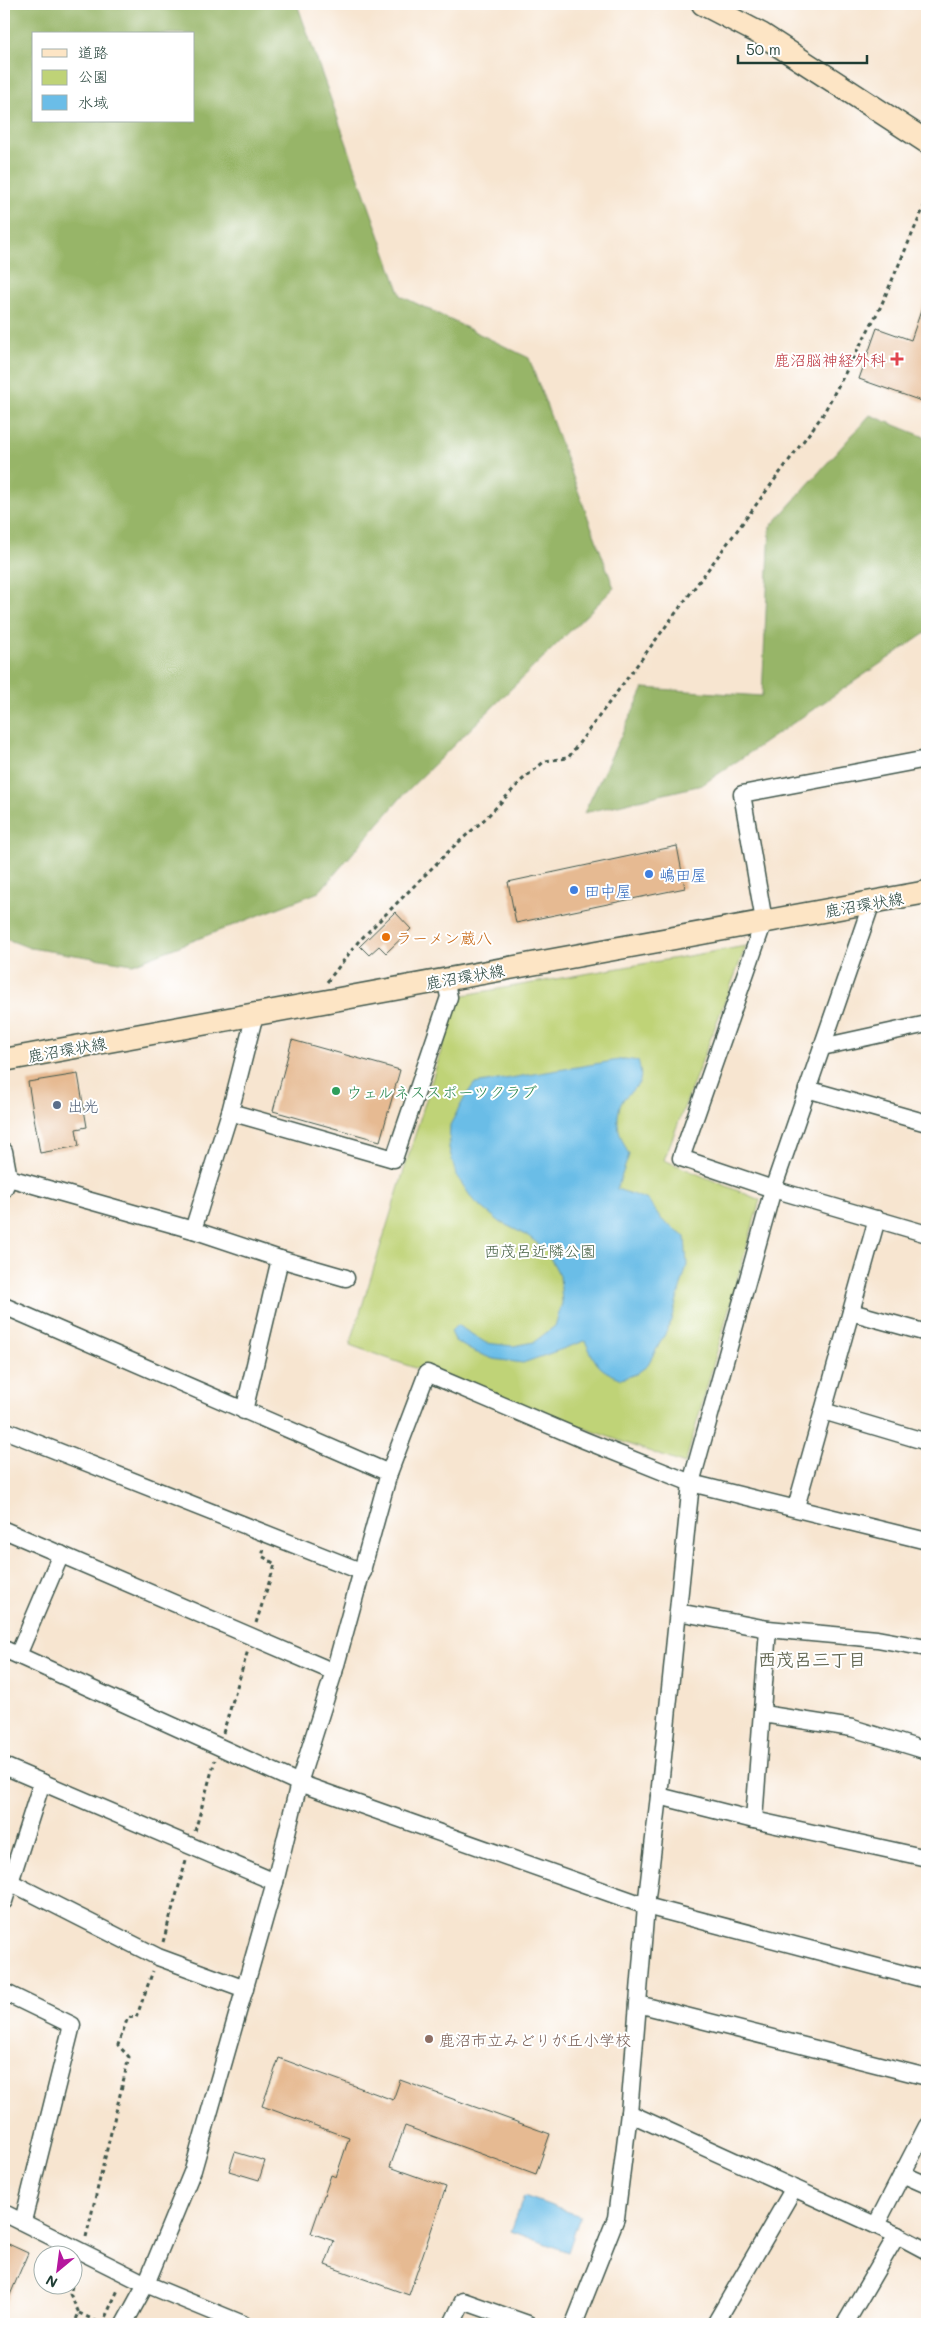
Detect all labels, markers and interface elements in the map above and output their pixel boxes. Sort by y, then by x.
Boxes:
legend [32,32,195,122]
scale bar [738,32,867,64]
text: 50 m [746,39,781,59]
text: 道路 [78,42,108,62]
text: 公園 [78,66,108,86]
text: 水域 [78,92,108,112]
place label: 鹿沼脳神経外科 [774,349,886,370]
marker: 鹿沼脳神経外科 [890,352,904,366]
place label: 嶋田屋 [659,864,707,885]
marker: 嶋田屋 [643,868,655,880]
place label: 田中屋 [584,880,632,901]
marker: 田中屋 [568,884,580,896]
street label: 鹿沼環状線 [823,887,905,921]
place label: ラーメン蔵八 [396,927,492,948]
marker: ラーメン蔵八 [380,931,392,943]
street label: 鹿沼環状線 [424,959,506,993]
street label: 鹿沼環状線 [26,1032,108,1066]
place label: ウェルネススポーツクラブ [346,1081,537,1102]
marker: ウェルネススポーツクラブ [330,1085,342,1097]
place label: 出光 [67,1095,99,1116]
marker: 出光 [51,1099,63,1111]
park label: 西茂呂近隣公園 [484,1240,596,1261]
district label: 西茂呂三丁目 [758,1647,866,1671]
place label: 鹿沼市立みどりが丘小学校 [439,2029,631,2050]
marker: 鹿沼市立みどりが丘小学校 [423,2033,435,2045]
north arrow [32,2246,82,2296]
text: N [42,2271,61,2293]

